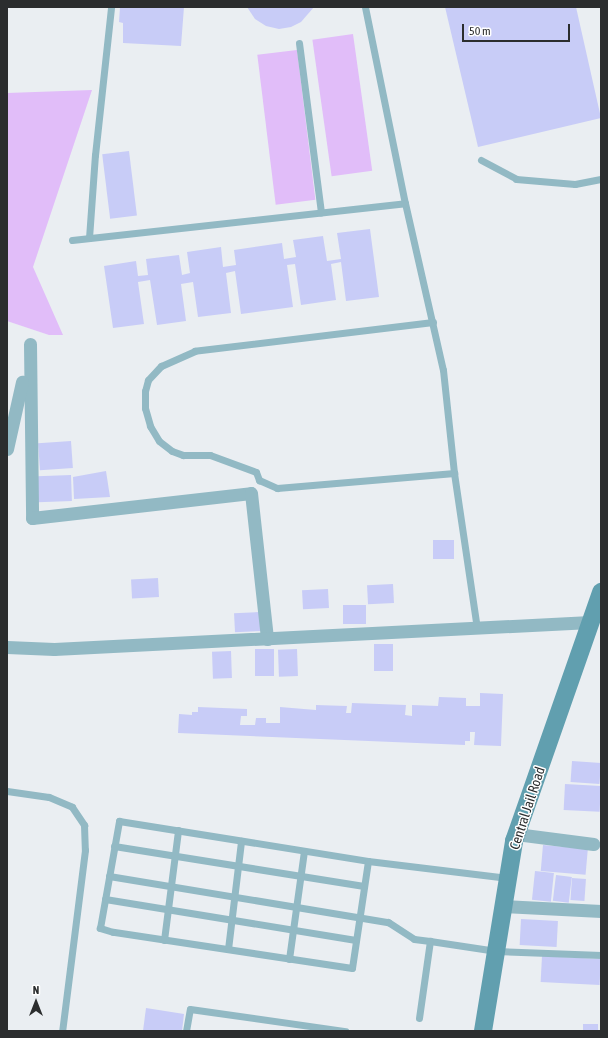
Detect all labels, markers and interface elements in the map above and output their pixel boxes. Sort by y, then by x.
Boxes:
scale bar [464,16,572,42]
text: 50 m [469,24,491,38]
street label: Central Jail Road [506,764,548,852]
north arrow [16,982,56,1022]
text: N [33,984,39,996]

